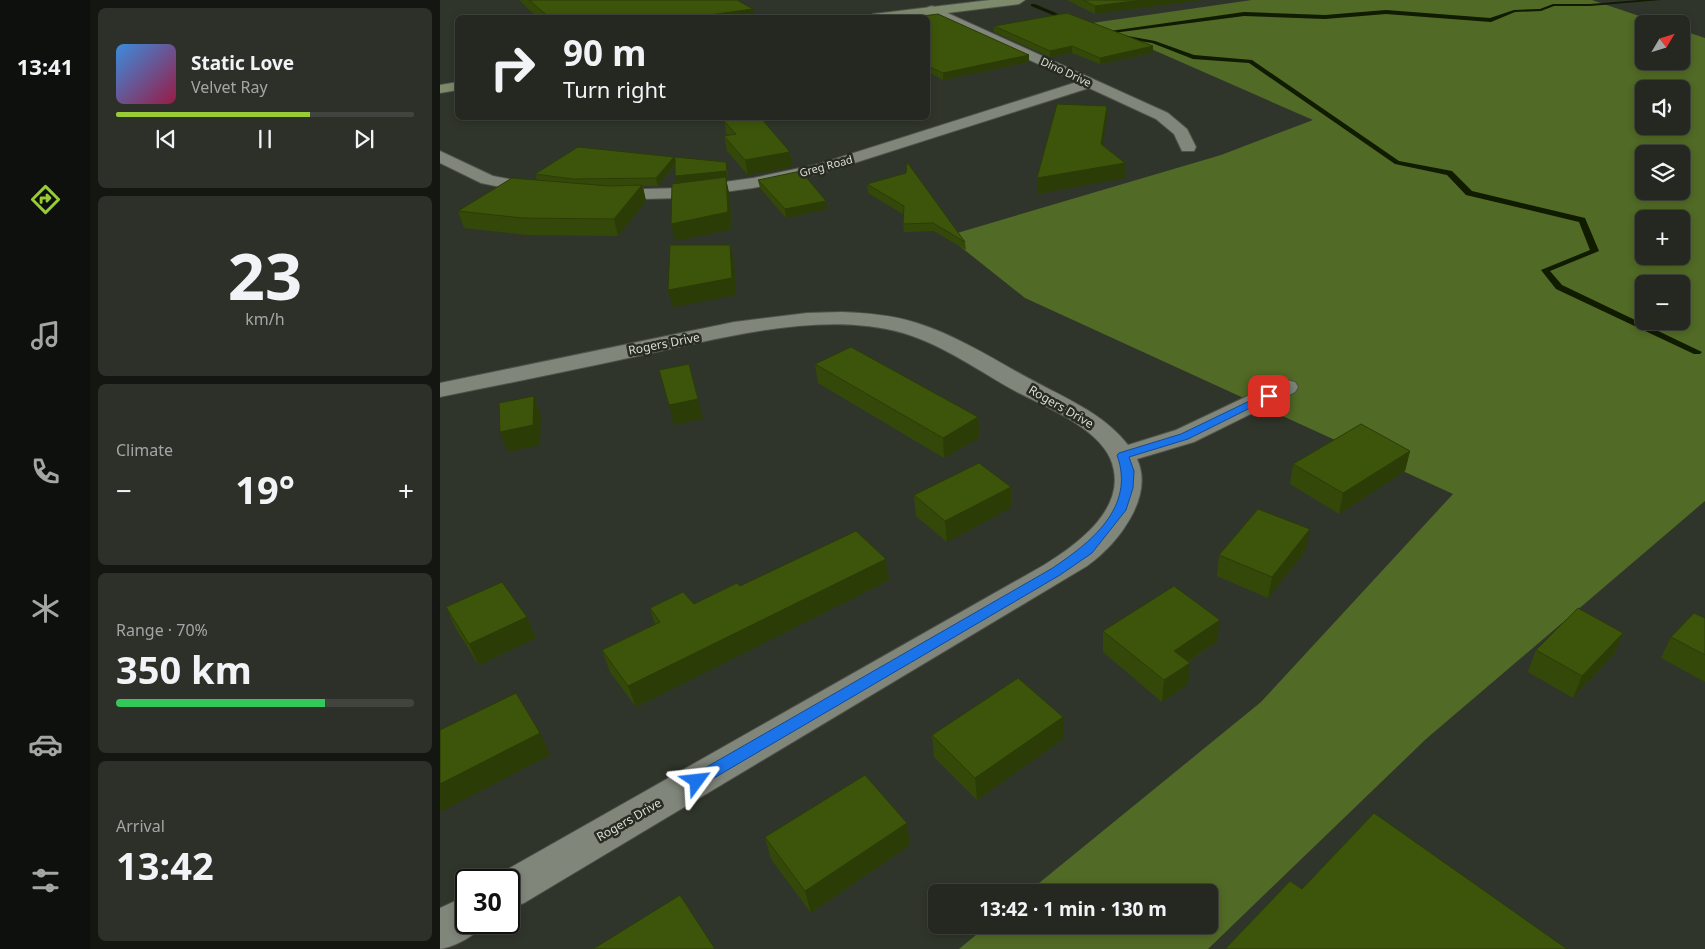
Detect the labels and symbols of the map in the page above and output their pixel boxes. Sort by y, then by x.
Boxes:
north arrow [1635,15,1690,70]
street label: Dino Drive [1038,53,1094,90]
street label: Greg Road [798,151,854,180]
street label: Rogers Drive [627,328,701,359]
pin [1248,375,1290,417]
street label: Rogers Drive [1026,381,1097,432]
position arrow [670,754,722,806]
street label: Rogers Drive [593,794,665,845]
speed limit sign: 30 [455,869,520,934]

